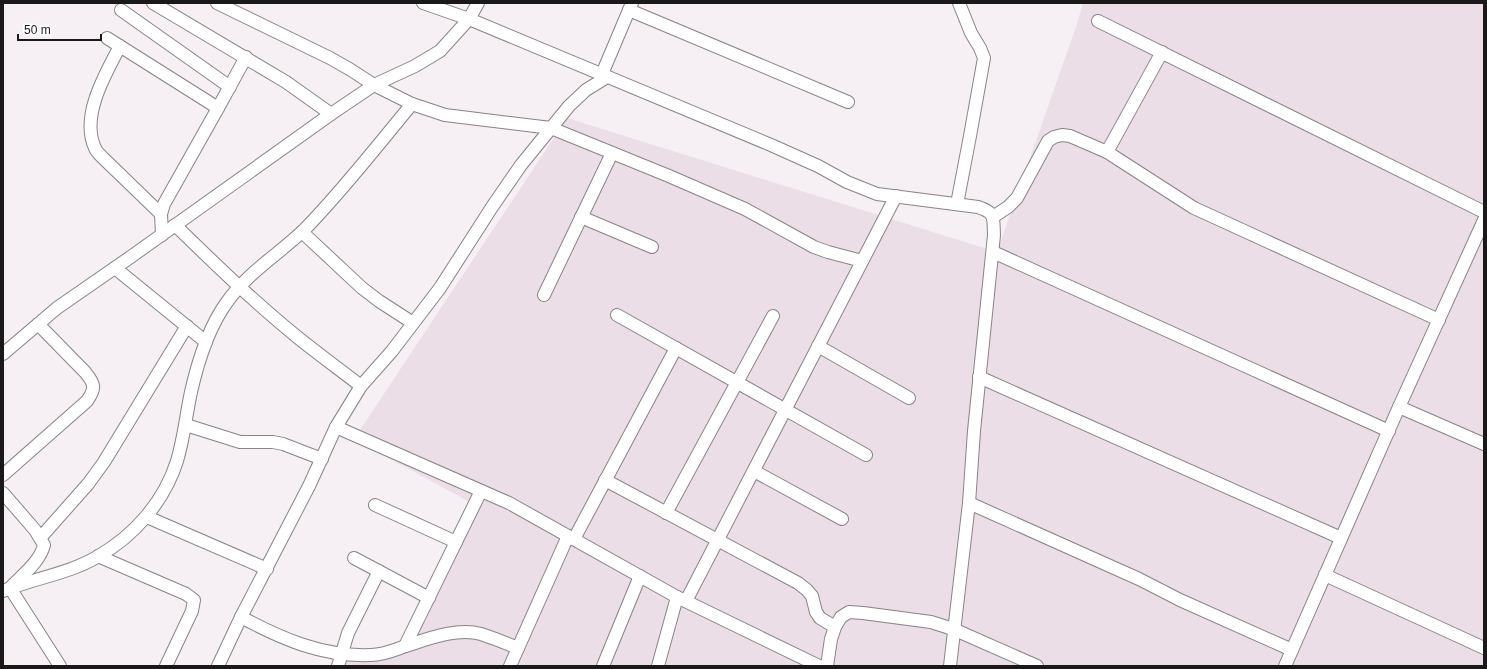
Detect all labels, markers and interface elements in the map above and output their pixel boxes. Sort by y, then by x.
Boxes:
scale bar [18,16,101,42]
text: 50 m [24,23,51,37]

